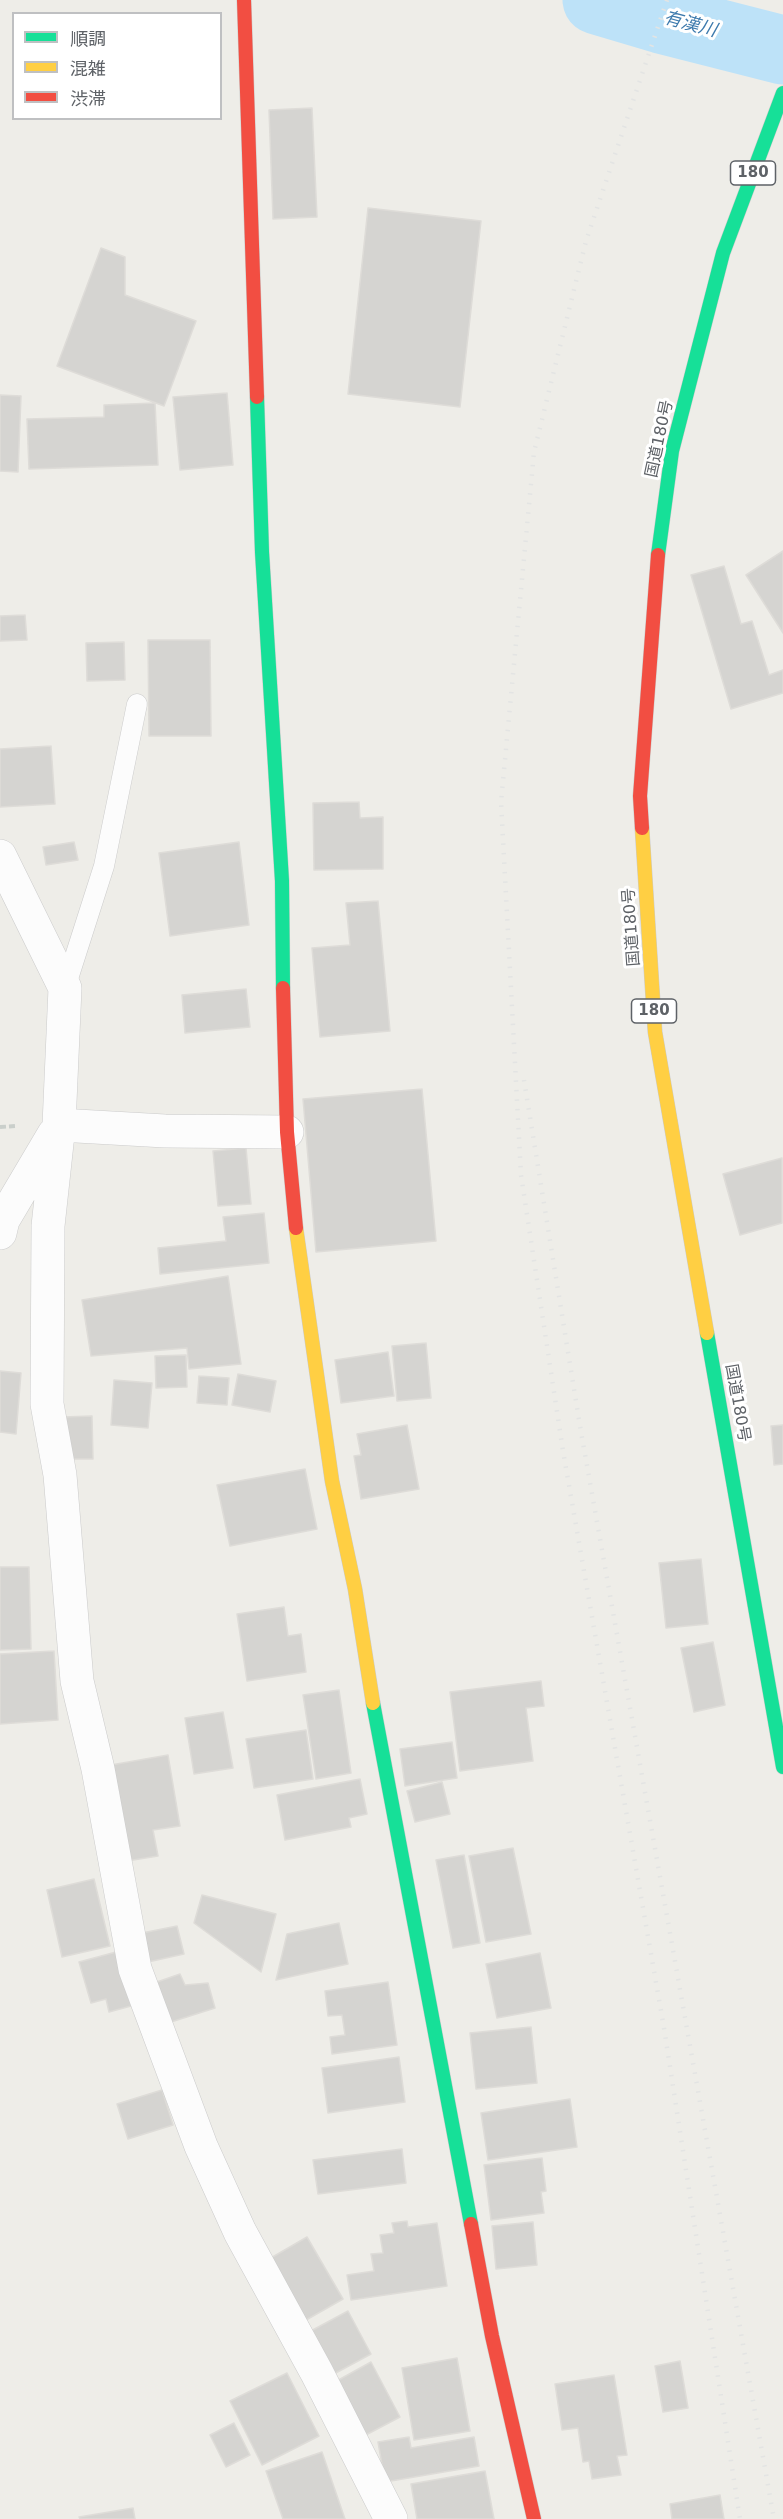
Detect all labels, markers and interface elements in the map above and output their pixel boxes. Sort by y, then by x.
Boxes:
water label: 有漢川 [661,8,719,42]
legend [12,12,222,120]
text: 順調 [70,28,106,49]
text: 混雑 [70,58,106,79]
text: 渋滞 [70,88,106,109]
road number: 180 [730,161,776,185]
street label: 国道180号 [642,399,678,479]
street label: 国道180号 [620,887,644,967]
road number: 180 [632,999,676,1023]
street label: 国道180号 [721,1363,753,1443]

